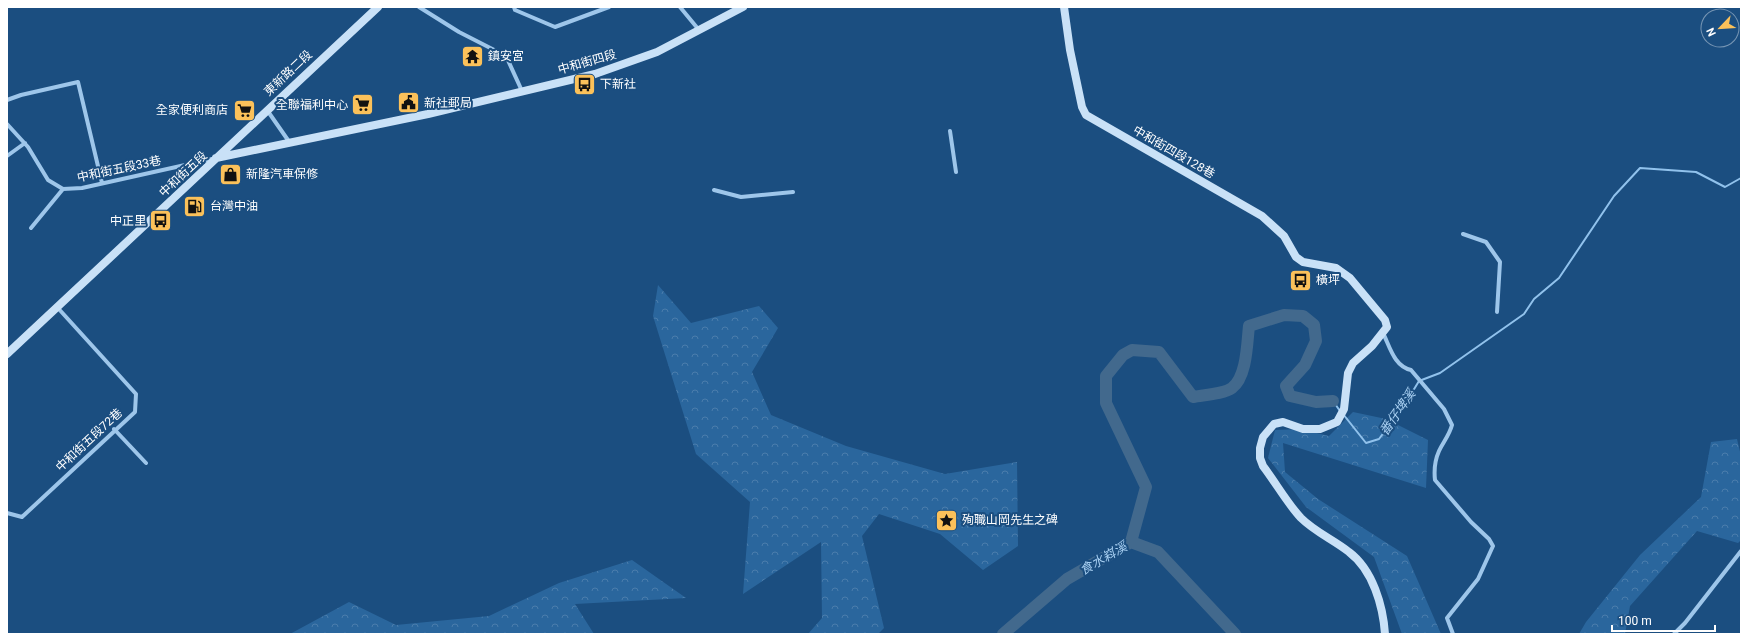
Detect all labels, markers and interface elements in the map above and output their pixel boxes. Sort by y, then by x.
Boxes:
north arrow [1700,8,1740,48]
text: N [1704,26,1719,38]
temple icon: 鎮安宮 [459,43,485,69]
street label: 東新路二段 [261,47,315,99]
street label: 中和街四段 [556,47,618,77]
place label: 鎮安宮 [488,49,524,63]
bus stop icon: 下新社 [571,71,597,97]
place label: 下新社 [600,77,636,91]
public building icon: 新社郵局 [395,90,421,116]
supermarket icon: 全聯福利中心 [350,92,376,118]
place label: 新社郵局 [424,96,472,110]
supermarket icon: 全家便利商店 [231,97,257,123]
place label: 全聯福利中心 [276,98,348,112]
place label: 全家便利商店 [156,103,228,117]
street label: 中和街四段128巷 [1131,123,1217,181]
street label: 中和街五段 [156,148,210,200]
street label: 中和街五段33巷 [76,153,162,185]
shop icon: 新隆汽車保修 [217,161,243,187]
place label: 新隆汽車保修 [246,167,318,181]
fuel station icon: 台灣中油 [182,193,208,219]
place label: 台灣中油 [210,199,258,213]
bus stop icon: 中正里 [148,208,174,234]
place label: 中正里 [110,214,146,228]
bus stop icon: 橫坪 [1287,267,1313,293]
place label: 橫坪 [1316,273,1340,287]
water label: 番仔埤溪 [1376,385,1420,438]
street label: 中和街五段72巷 [53,406,125,474]
place icon: 殉職山岡先生之碑 [933,507,959,533]
place label: 殉職山岡先生之碑 [962,513,1058,527]
water label: 食水嵙溪 [1077,538,1131,578]
scale bar [1612,607,1715,633]
text: 100 m [1618,614,1652,628]

